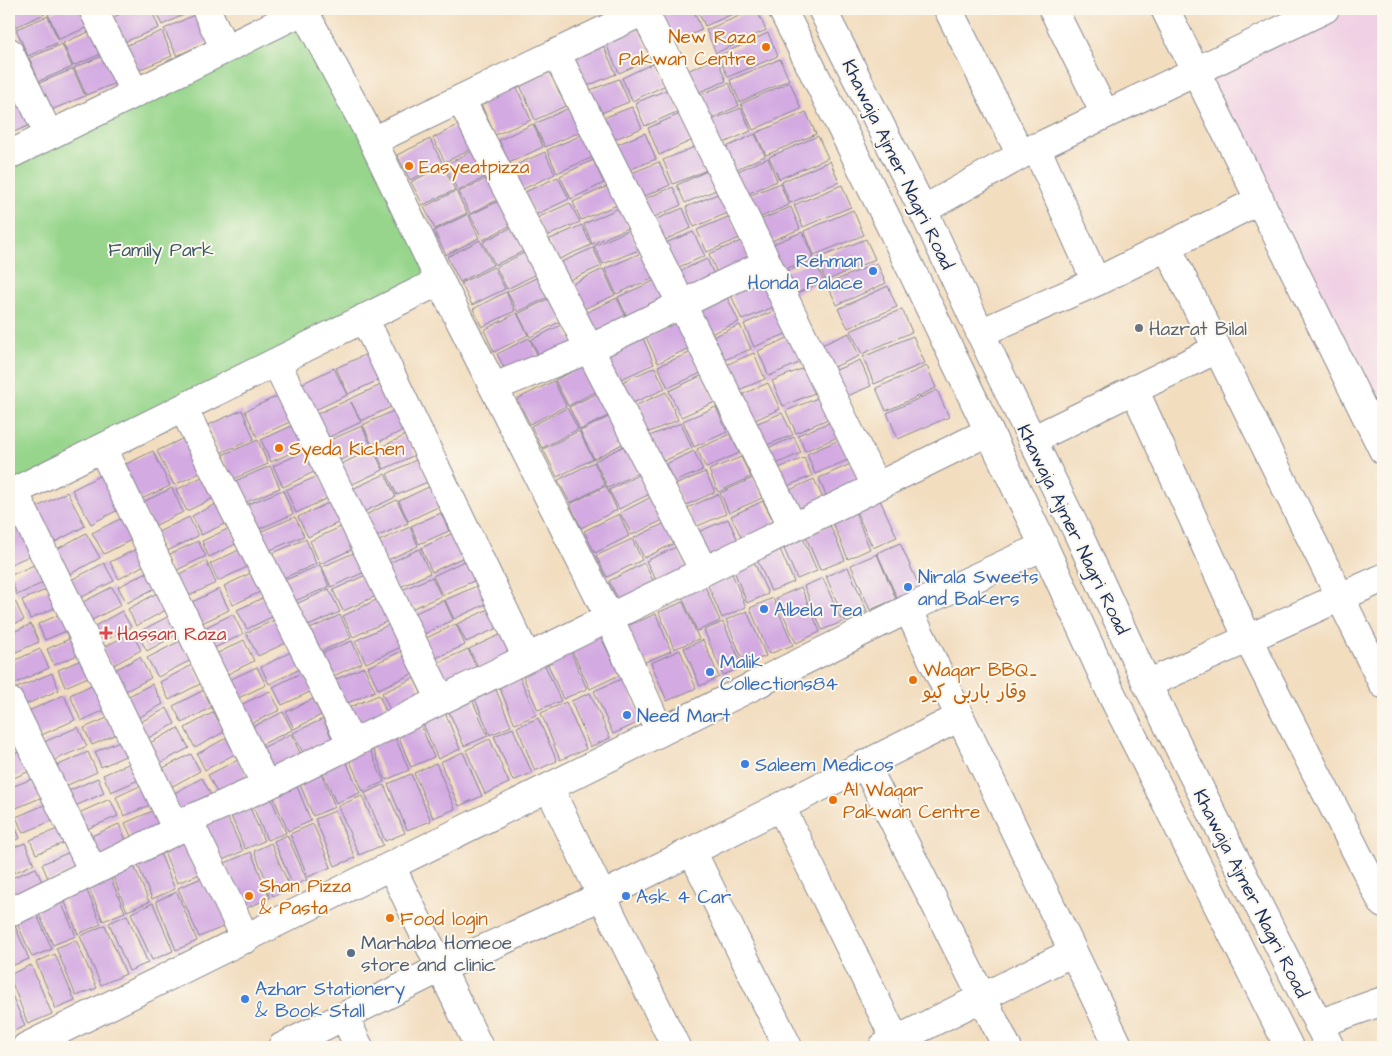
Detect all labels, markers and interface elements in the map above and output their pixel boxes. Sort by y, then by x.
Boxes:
place label: New Raza Pakwan Centre [619,24,756,73]
marker: New Raza Pakwan Centre [760,41,772,53]
street label: Khawaja Ajmer Nagri Road [834,55,961,275]
place label: Easyeatpizza [419,154,530,182]
marker: Easyeatpizza [403,160,415,172]
park label: Family Park [108,237,214,265]
place label: Rehman Honda Palace [748,248,863,297]
marker: Rehman Honda Palace [867,265,879,277]
place label: Hazrat Bilal [1149,316,1247,343]
marker: Hazrat Bilal [1133,322,1145,334]
street label: Khawaja Ajmer Nagri Road [1009,420,1136,640]
place label: Syeda Kichen [289,436,405,464]
marker: Syeda Kichen [273,442,285,454]
place label: Nirala Sweets and Bakers [918,564,1039,613]
marker: Nirala Sweets and Bakers [902,581,914,593]
place label: Albela Tea [774,597,862,624]
marker: Albela Tea [758,603,770,615]
place label: Hassan Raza [117,621,227,648]
marker: Hassan Raza [99,626,113,640]
place label: Malik Collections84 [720,649,838,698]
place label: Waqar BBQ۔ وقار باربی کیو [921,657,1038,706]
marker: Malik Collections84 [704,666,716,678]
marker: Waqar BBQ۔ وقار باربی کیو [907,674,919,686]
place label: Need Mart [637,703,731,730]
marker: Need Mart [621,709,633,721]
place label: Saleem Medicos [755,752,894,779]
marker: Saleem Medicos [739,758,751,770]
place label: Al Waqar Pakwan Centre [843,777,980,826]
street label: Khawaja Ajmer Nagri Road [1185,785,1315,1003]
marker: Al Waqar Pakwan Centre [827,794,839,806]
place label: Shan Pizza & Pasta [259,873,351,922]
place label: Ask 4 Car [636,884,732,911]
marker: Shan Pizza & Pasta [243,890,255,902]
marker: Ask 4 Car [620,890,632,902]
place label: Food login [400,906,488,934]
marker: Food login [384,912,396,924]
place label: Marhaba Homeoe store and clinic [361,930,512,979]
marker: Marhaba Homeoe store and clinic [345,947,357,959]
place label: Azhar Stationery & Book Stall [255,976,406,1025]
marker: Azhar Stationery & Book Stall [239,993,251,1005]

